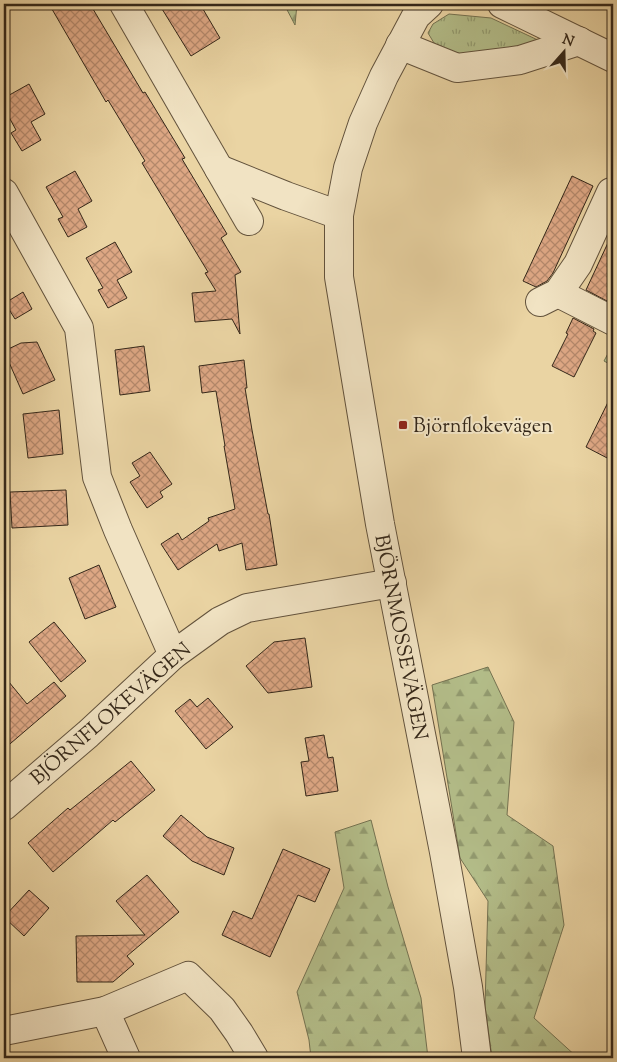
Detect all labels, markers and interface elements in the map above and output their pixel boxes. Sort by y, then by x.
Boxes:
north arrow [540,28,590,78]
text: N [559,30,576,53]
place label: Björnflokevägen [413,413,553,442]
marker: Björnflokevägen [397,419,409,431]
street label: BJÖRNMOSSEVÄGEN [365,532,435,743]
street label: BJÖRNFLOKEVÄGEN [24,636,199,793]

